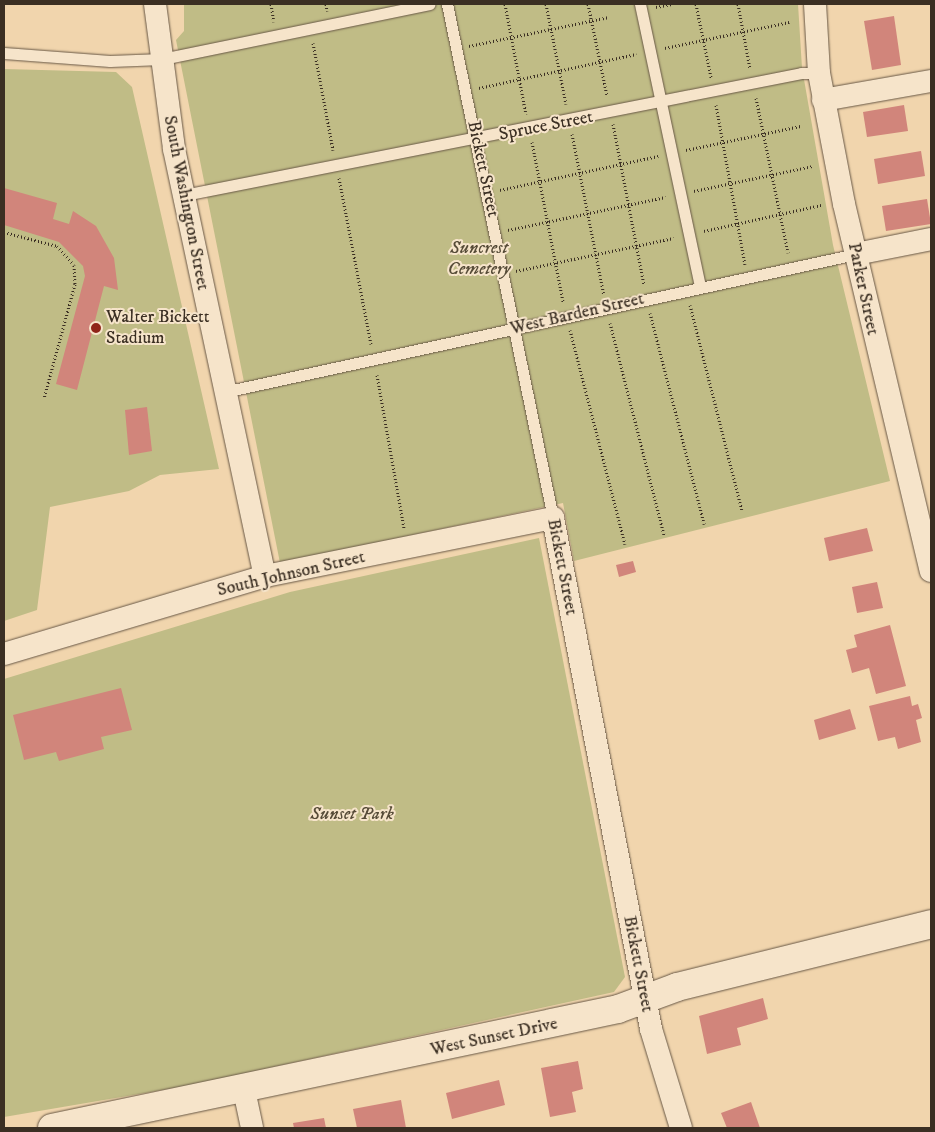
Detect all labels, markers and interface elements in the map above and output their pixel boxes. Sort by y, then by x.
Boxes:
street label: Spruce Street [497,106,595,146]
street label: South Washington Street [158,114,214,292]
street label: Bickett Street [462,119,504,219]
park label: Suncrest Cemetery [448,238,510,280]
street label: Parker Street [843,241,883,337]
street label: West Barden Street [508,288,646,340]
place label: Walter Bickett Stadium [106,307,210,350]
marker: Walter Bickett Stadium [90,322,102,334]
street label: Bickett Street [542,517,582,617]
street label: South Johnson Street [215,547,367,601]
park label: Sunset Park [310,803,394,825]
street label: Bickett Street [618,914,658,1014]
street label: West Sunset Drive [428,1013,560,1061]

